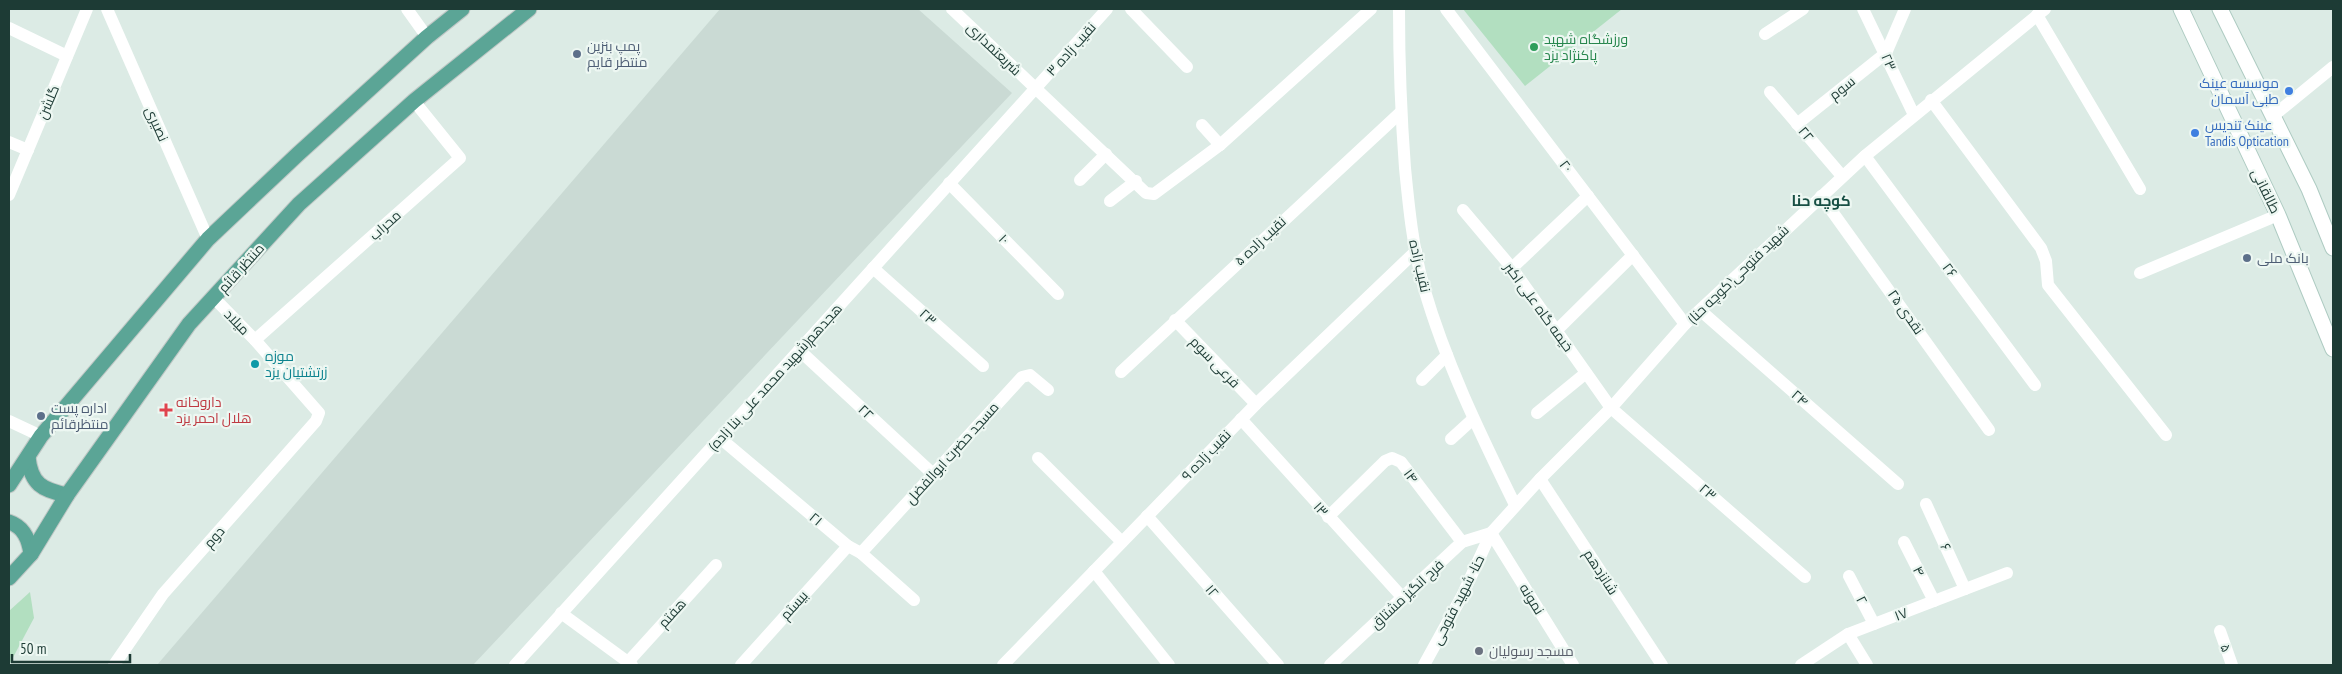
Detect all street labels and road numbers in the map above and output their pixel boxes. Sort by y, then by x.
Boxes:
street label: شریعتمداری [963,18,1025,80]
street label: نقیب زاده ۳ [1042,18,1100,80]
street label: ۲۳ [1877,51,1901,73]
street label: سوم [1825,72,1859,105]
street label: گلشن [33,82,63,122]
street label: نصیری [141,104,173,144]
street label: ۲۲ [1794,123,1818,145]
street label: ۲۰ [1556,156,1576,176]
street label: طالقانی [2247,166,2285,216]
street label: محراب [365,206,405,244]
street label: نقیب زاده ۵ [1230,213,1290,269]
street label: (کوچه حنا)شهید فتوحی [1683,221,1793,328]
street label: ۱۰ [995,230,1013,248]
street label: نقیب زاده [1405,238,1435,294]
street label: منتظر قائم [214,240,269,297]
street label: خیمه گاه علی اکبر [1500,258,1577,355]
street label: ۲۶ [1939,259,1961,281]
street label: ۲۵ نقدی [1884,286,1928,338]
street label: هجدهم(شهید محمد علی بنا زاده) [704,300,847,455]
street label: میلاد [220,305,254,339]
street label: ۲۳ [916,305,940,329]
street label: فرعی سوم [1185,332,1244,392]
street label: ۲۴ [1788,386,1812,410]
street label: مسجد حضرت ابوالفضل [901,398,1003,508]
street label: ۲۲ [854,400,878,424]
street label: نقیب زاده ۹ [1177,426,1235,484]
street label: ۱۴ [1400,465,1422,487]
street label: ۲۳ [1696,480,1720,504]
street label: ۱۳ [1310,498,1332,520]
street label: ۲۱ [806,508,826,530]
street label: دوم [200,522,229,552]
street label: ۶ [1936,540,1956,554]
street label: شانزدهم [1579,546,1622,599]
street label: حنا- شهید فتوحی [1428,552,1488,648]
street label: فرح انگیز مشتاق [1367,555,1447,633]
street label: ۴ [1909,563,1929,579]
street label: نمونه [1516,580,1548,618]
street label: ۱۲ [1201,581,1223,601]
street label: بیستم [776,587,813,624]
street label: ۲ [1852,593,1872,607]
street label: هفتم [654,595,691,632]
street label: ۱۷ [1892,603,1911,625]
street label: ۵ [2216,641,2236,655]

